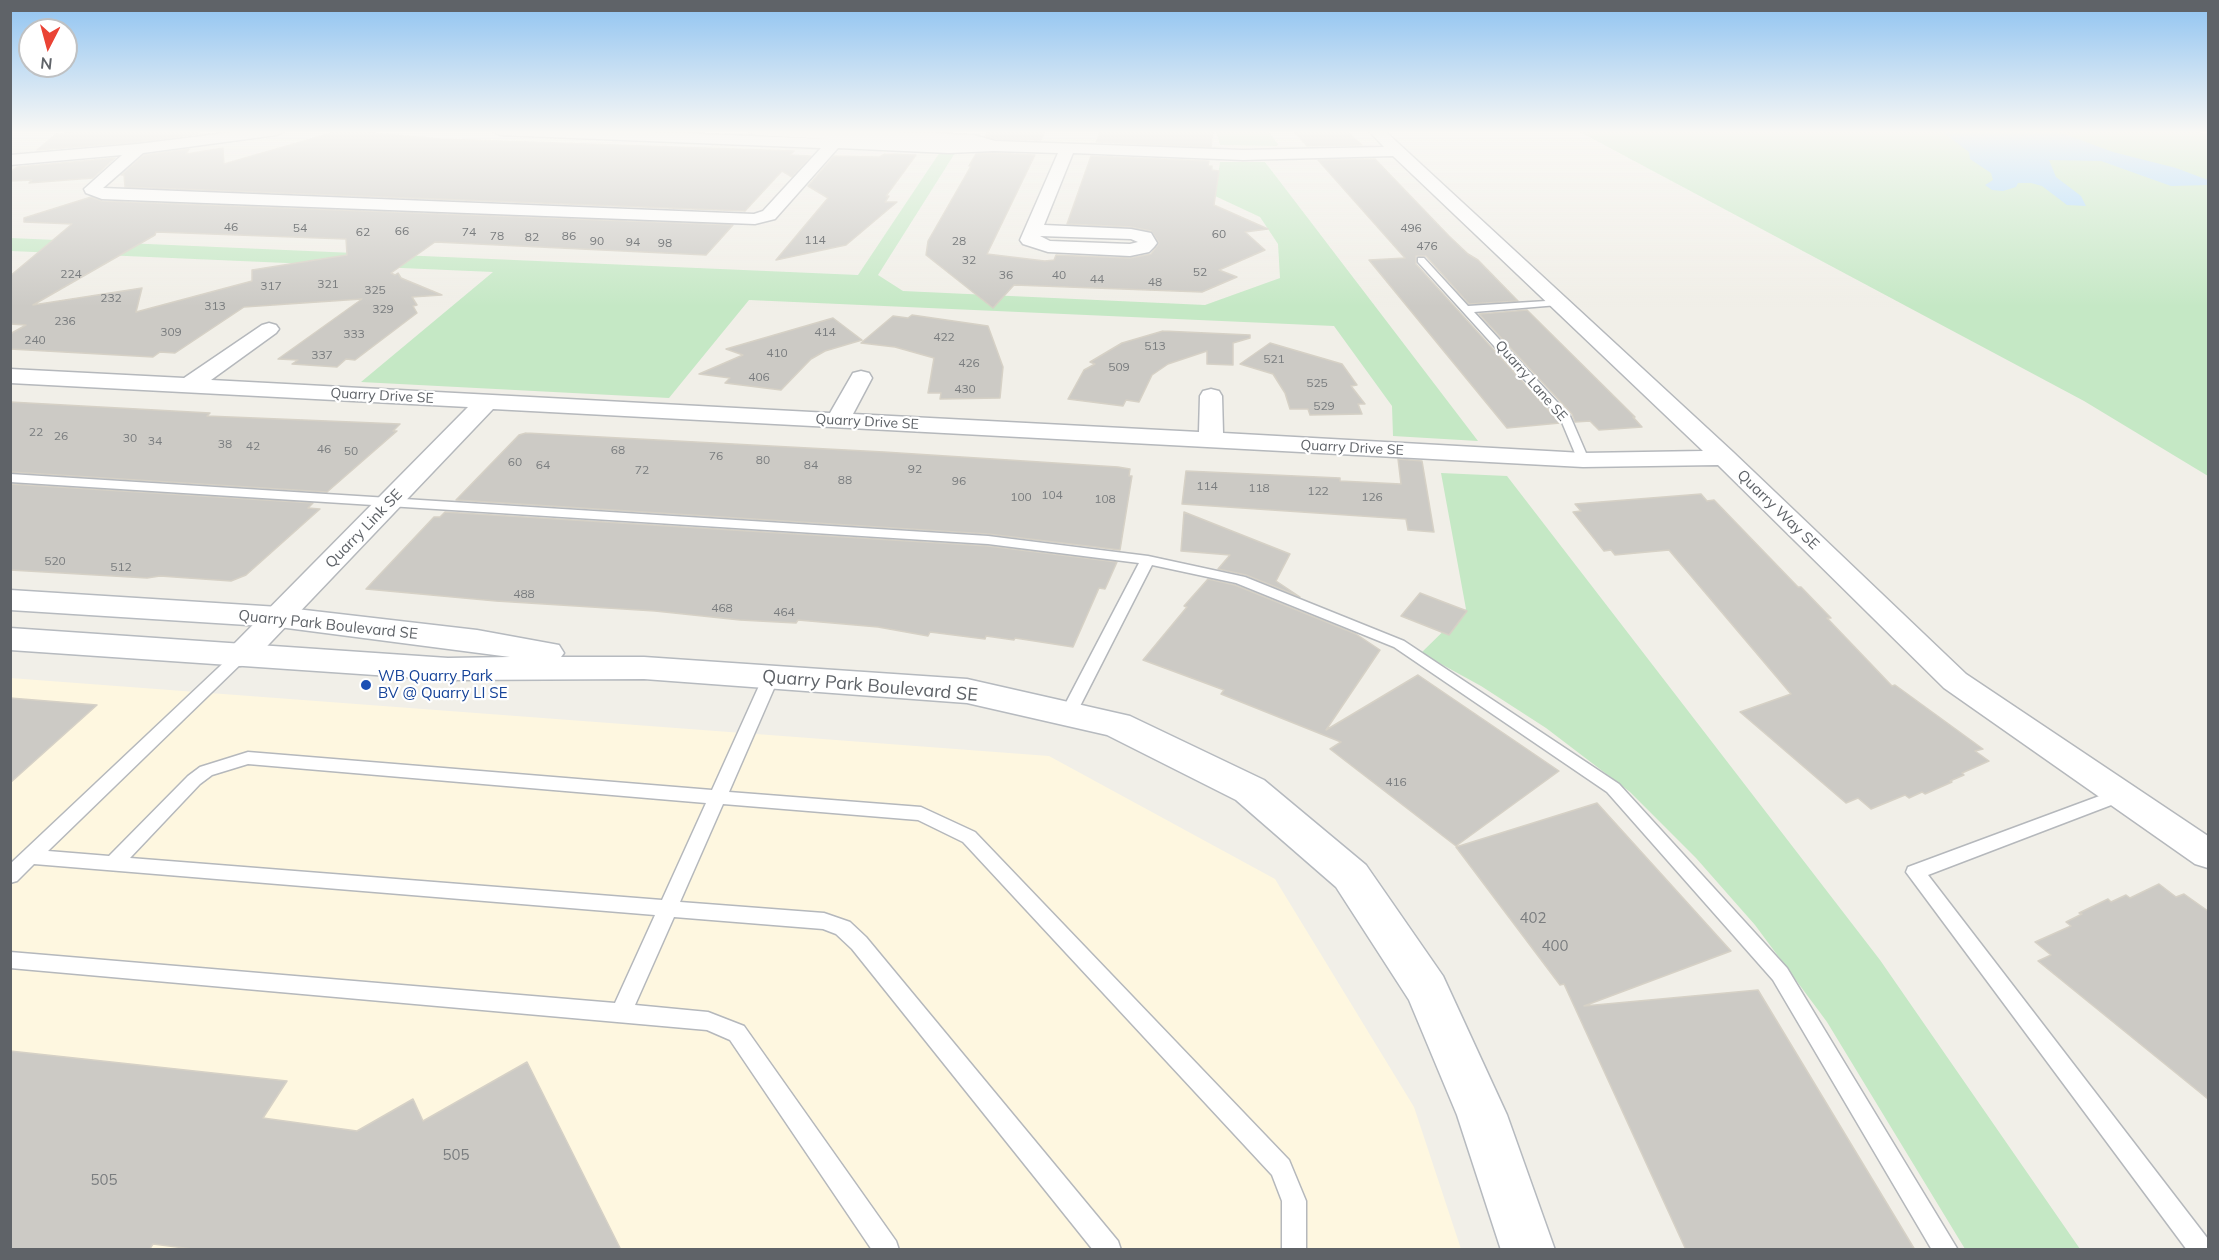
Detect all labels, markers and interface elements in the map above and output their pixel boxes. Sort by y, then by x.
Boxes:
north arrow [18,18,78,78]
text: N [39,53,53,74]
house number: 46 [224,220,238,234]
house number: 54 [293,221,307,235]
house number: 496 [1400,221,1422,235]
house number: 66 [395,224,409,238]
house number: 62 [356,225,370,239]
house number: 74 [462,225,476,239]
house number: 60 [1212,227,1226,241]
house number: 78 [490,229,504,243]
house number: 86 [562,229,576,243]
house number: 82 [525,230,539,244]
house number: 114 [804,233,826,247]
house number: 90 [590,234,604,248]
house number: 28 [952,234,966,248]
house number: 94 [626,235,640,249]
house number: 98 [658,236,672,250]
house number: 476 [1416,239,1438,253]
house number: 32 [962,253,976,267]
house number: 52 [1193,265,1207,279]
house number: 224 [60,267,82,281]
house number: 36 [999,268,1013,282]
house number: 40 [1052,268,1066,282]
house number: 44 [1090,272,1104,286]
house number: 48 [1148,275,1162,289]
house number: 321 [317,277,339,291]
house number: 317 [260,279,282,293]
house number: 325 [364,283,386,297]
house number: 232 [100,291,122,305]
house number: 313 [204,299,226,313]
house number: 329 [372,302,394,316]
house number: 236 [54,314,76,328]
house number: 309 [160,325,182,339]
house number: 414 [814,325,836,339]
house number: 333 [343,327,365,341]
house number: 422 [933,330,955,344]
house number: 240 [24,333,46,347]
street label: Quarry Lane SE [1491,337,1571,425]
house number: 513 [1144,339,1166,353]
house number: 410 [766,346,788,360]
house number: 337 [311,348,333,362]
house number: 521 [1263,352,1285,366]
house number: 426 [958,356,980,370]
house number: 509 [1108,360,1130,374]
house number: 406 [748,370,770,384]
house number: 525 [1306,376,1328,390]
house number: 430 [954,382,976,396]
street label: Quarry Drive SE [330,385,434,407]
house number: 529 [1313,399,1335,413]
street label: Quarry Drive SE [815,411,919,433]
house number: 22 [29,425,43,439]
house number: 26 [54,429,68,443]
house number: 30 [123,431,137,445]
house number: 34 [148,434,162,448]
house number: 38 [218,437,232,451]
street label: Quarry Drive SE [1300,437,1404,459]
house number: 42 [246,439,260,453]
house number: 46 [317,442,331,456]
house number: 68 [611,443,625,457]
house number: 50 [344,444,358,458]
house number: 76 [709,449,723,463]
house number: 80 [756,453,770,467]
house number: 60 [508,455,522,469]
house number: 64 [536,458,550,472]
house number: 84 [804,458,818,472]
house number: 92 [908,462,922,476]
house number: 72 [635,463,649,477]
street label: Quarry Way SE [1733,466,1823,554]
house number: 88 [838,473,852,487]
house number: 96 [952,474,966,488]
house number: 114 [1196,479,1218,493]
house number: 118 [1248,481,1270,495]
house number: 122 [1307,484,1329,498]
street label: Quarry Link SE [322,486,406,572]
house number: 104 [1041,488,1063,502]
house number: 100 [1010,490,1032,504]
house number: 126 [1361,490,1383,504]
house number: 108 [1094,492,1116,506]
house number: 520 [44,554,66,568]
house number: 512 [110,560,132,574]
house number: 488 [513,587,535,601]
house number: 468 [711,601,733,615]
house number: 464 [773,605,795,619]
street label: Quarry Park Boulevard SE [237,607,419,643]
street label: Quarry Park Boulevard SE [761,666,979,706]
place label: WB Quarry Park BV @ Quarry LI SE [378,667,507,702]
marker: WB Quarry Park BV @ Quarry LI SE [359,678,373,692]
house number: 416 [1385,775,1407,789]
house number: 402 [1520,909,1546,927]
house number: 400 [1542,937,1568,955]
house number: 505 [443,1146,469,1164]
house number: 505 [91,1171,117,1189]

